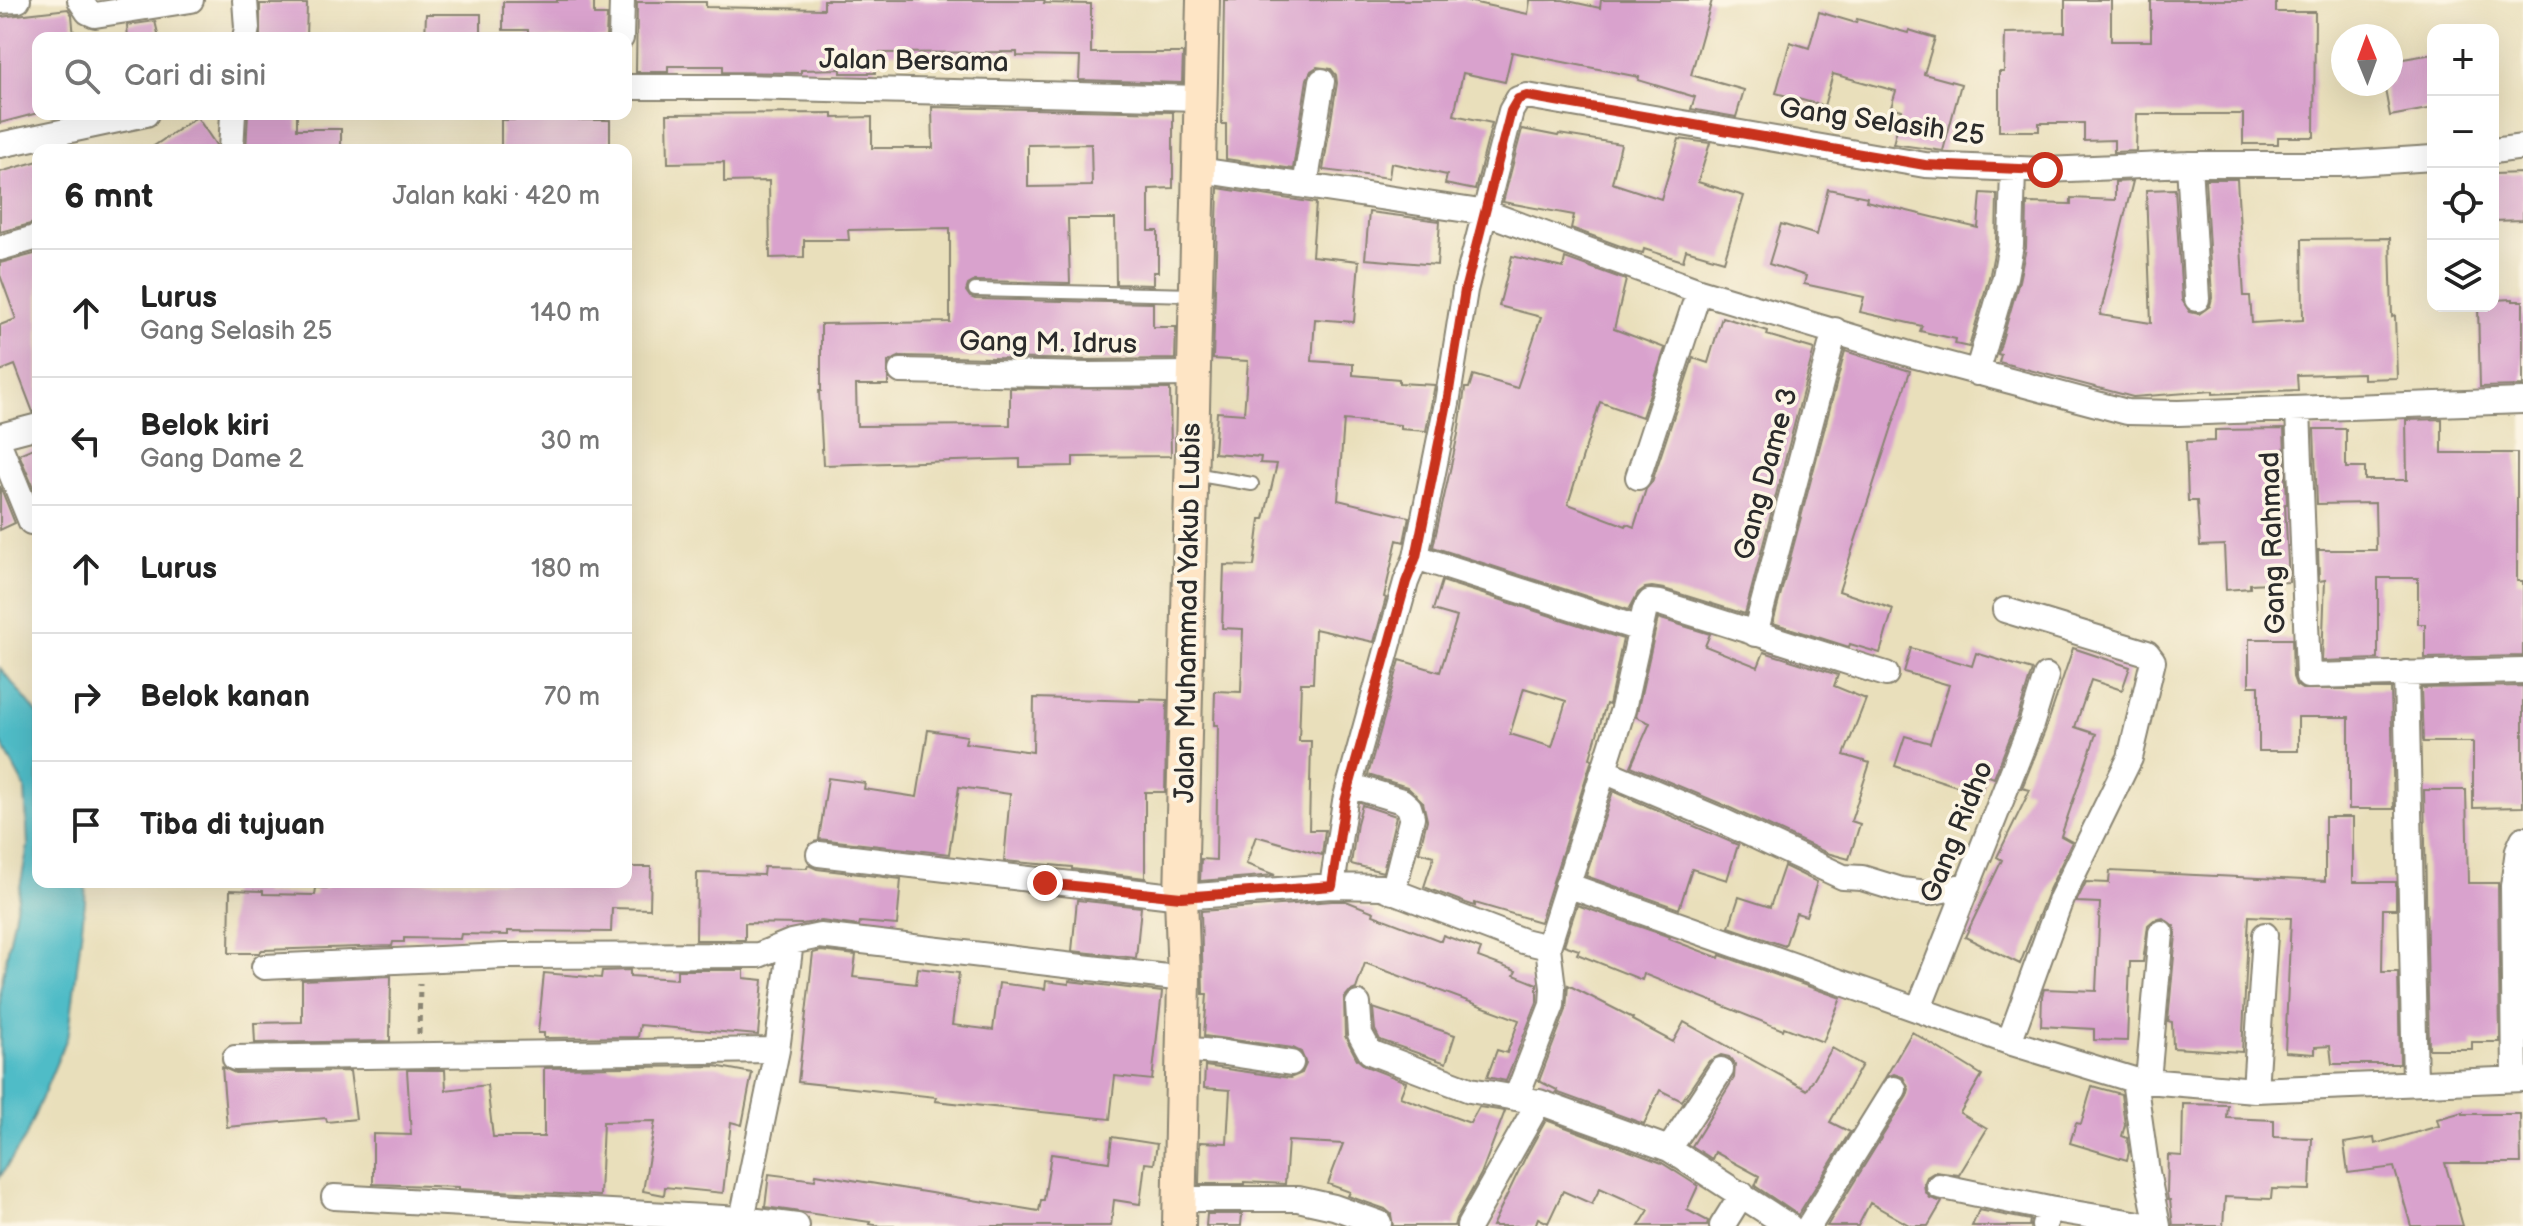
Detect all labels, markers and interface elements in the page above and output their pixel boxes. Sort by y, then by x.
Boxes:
north arrow [2331,24,2403,96]
map controls [2427,24,2499,312]
button: + [2427,24,2499,96]
search box [32,32,632,120]
street label: Jalan Bersama [819,43,1009,79]
icon: search [60,54,104,98]
text: Cari di sini [124,58,266,94]
street label: Gang Selasih 25 [1777,91,1987,153]
button: − [2427,96,2499,168]
route start [2027,152,2063,188]
button: locate [2427,168,2499,240]
text: 6 mnt [64,176,153,217]
text: Jalan kaki · 420 m [392,181,600,212]
button: layers [2427,240,2499,312]
text: Lurus [140,280,217,316]
icon: ahead [64,291,108,335]
text: 140 m [530,298,600,329]
text: Gang Selasih 25 [140,316,332,347]
street label: Gang M. Idrus [959,325,1137,361]
street label: Gang Dame 3 [1727,384,1805,564]
text: Belok kiri [140,408,269,444]
icon: left [64,419,108,463]
street label: Jalan Muhammad Yakub Lubis [1168,422,1208,803]
text: 30 m [540,426,600,457]
text: Gang Dame 2 [140,444,304,475]
street label: Gang Rahmad [2253,451,2293,635]
icon: ahead [64,547,108,591]
text: Lurus [140,551,217,587]
text: 180 m [531,554,600,585]
icon: right [64,675,108,719]
text: Belok kanan [140,679,310,715]
text: 70 m [543,682,600,713]
street label: Gang Ridho [1914,756,2000,908]
icon: arrive [64,803,108,847]
text: Tiba di tujuan [140,807,325,843]
route end [1027,865,1063,901]

